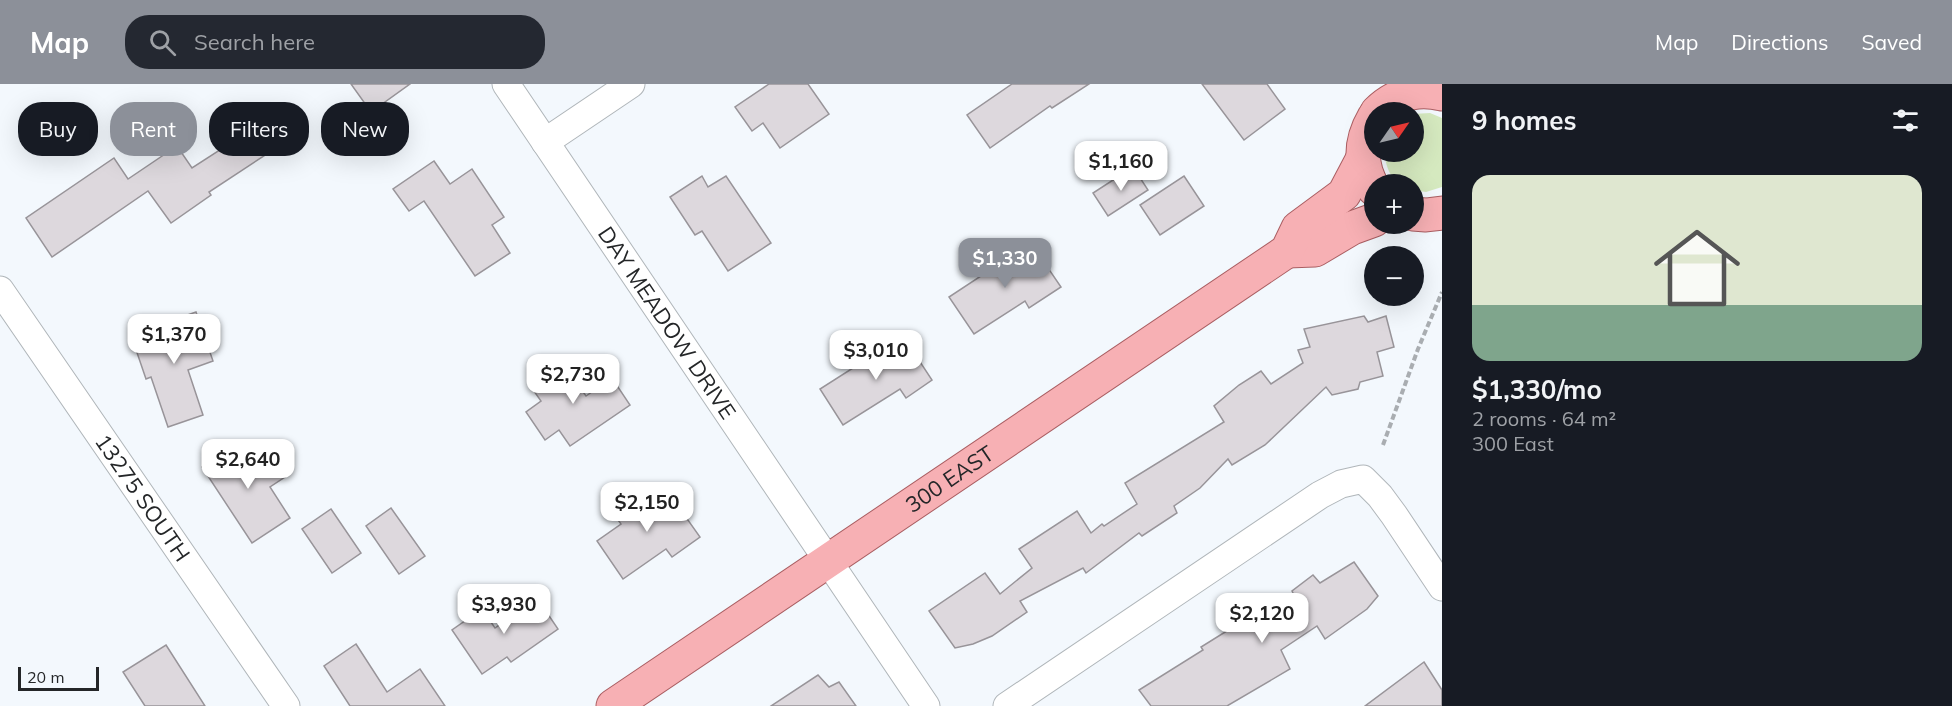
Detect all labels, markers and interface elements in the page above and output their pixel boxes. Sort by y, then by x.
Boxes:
search box [125,15,545,69]
text: Map [30,25,89,60]
icon: search [146,26,179,59]
text: Search here [194,28,315,56]
text: Map [1655,29,1698,55]
text: Directions [1731,29,1828,55]
text: Saved [1861,29,1922,55]
chip: Buy [18,102,98,156]
chip: Rent [110,102,197,156]
chip: Filters [209,102,309,156]
chip: New [321,102,409,156]
north arrow [1364,102,1424,162]
map controls [1364,102,1424,306]
text: 9 homes [1472,104,1576,137]
icon: filters [1889,104,1922,137]
pin: $1,160 [1072,141,1170,192]
text: $1,160 [1089,148,1153,173]
button: + [1364,174,1424,234]
icon: home [1643,214,1751,322]
street label: DAY MEADOW DRIVE [592,221,742,424]
pin: $1,330 [956,238,1054,289]
text: $1,330 [973,245,1037,270]
button: − [1364,246,1424,306]
pin: $1,370 [125,314,223,365]
text: $1,370 [142,321,206,346]
pin: $3,010 [827,330,925,381]
text: $3,010 [844,337,908,362]
pin: $2,730 [524,354,622,405]
text: $2,730 [541,361,605,386]
text: $1,330/mo [1472,373,1602,406]
text: 2 rooms · 64 m² [1472,406,1616,431]
street label: 13275 SOUTH [89,428,196,567]
text: 300 East [1472,431,1554,456]
pin: $2,640 [199,439,297,490]
street label: 300 EAST [900,439,999,519]
text: $2,640 [216,446,280,471]
pin: $2,150 [598,482,696,533]
text: $2,150 [615,489,679,514]
pin: $3,930 [455,584,553,635]
text: $3,930 [472,591,536,616]
pin: $2,120 [1213,593,1311,644]
text: $2,120 [1230,600,1294,625]
scale bar [18,664,99,692]
text: 20 m [27,667,64,687]

